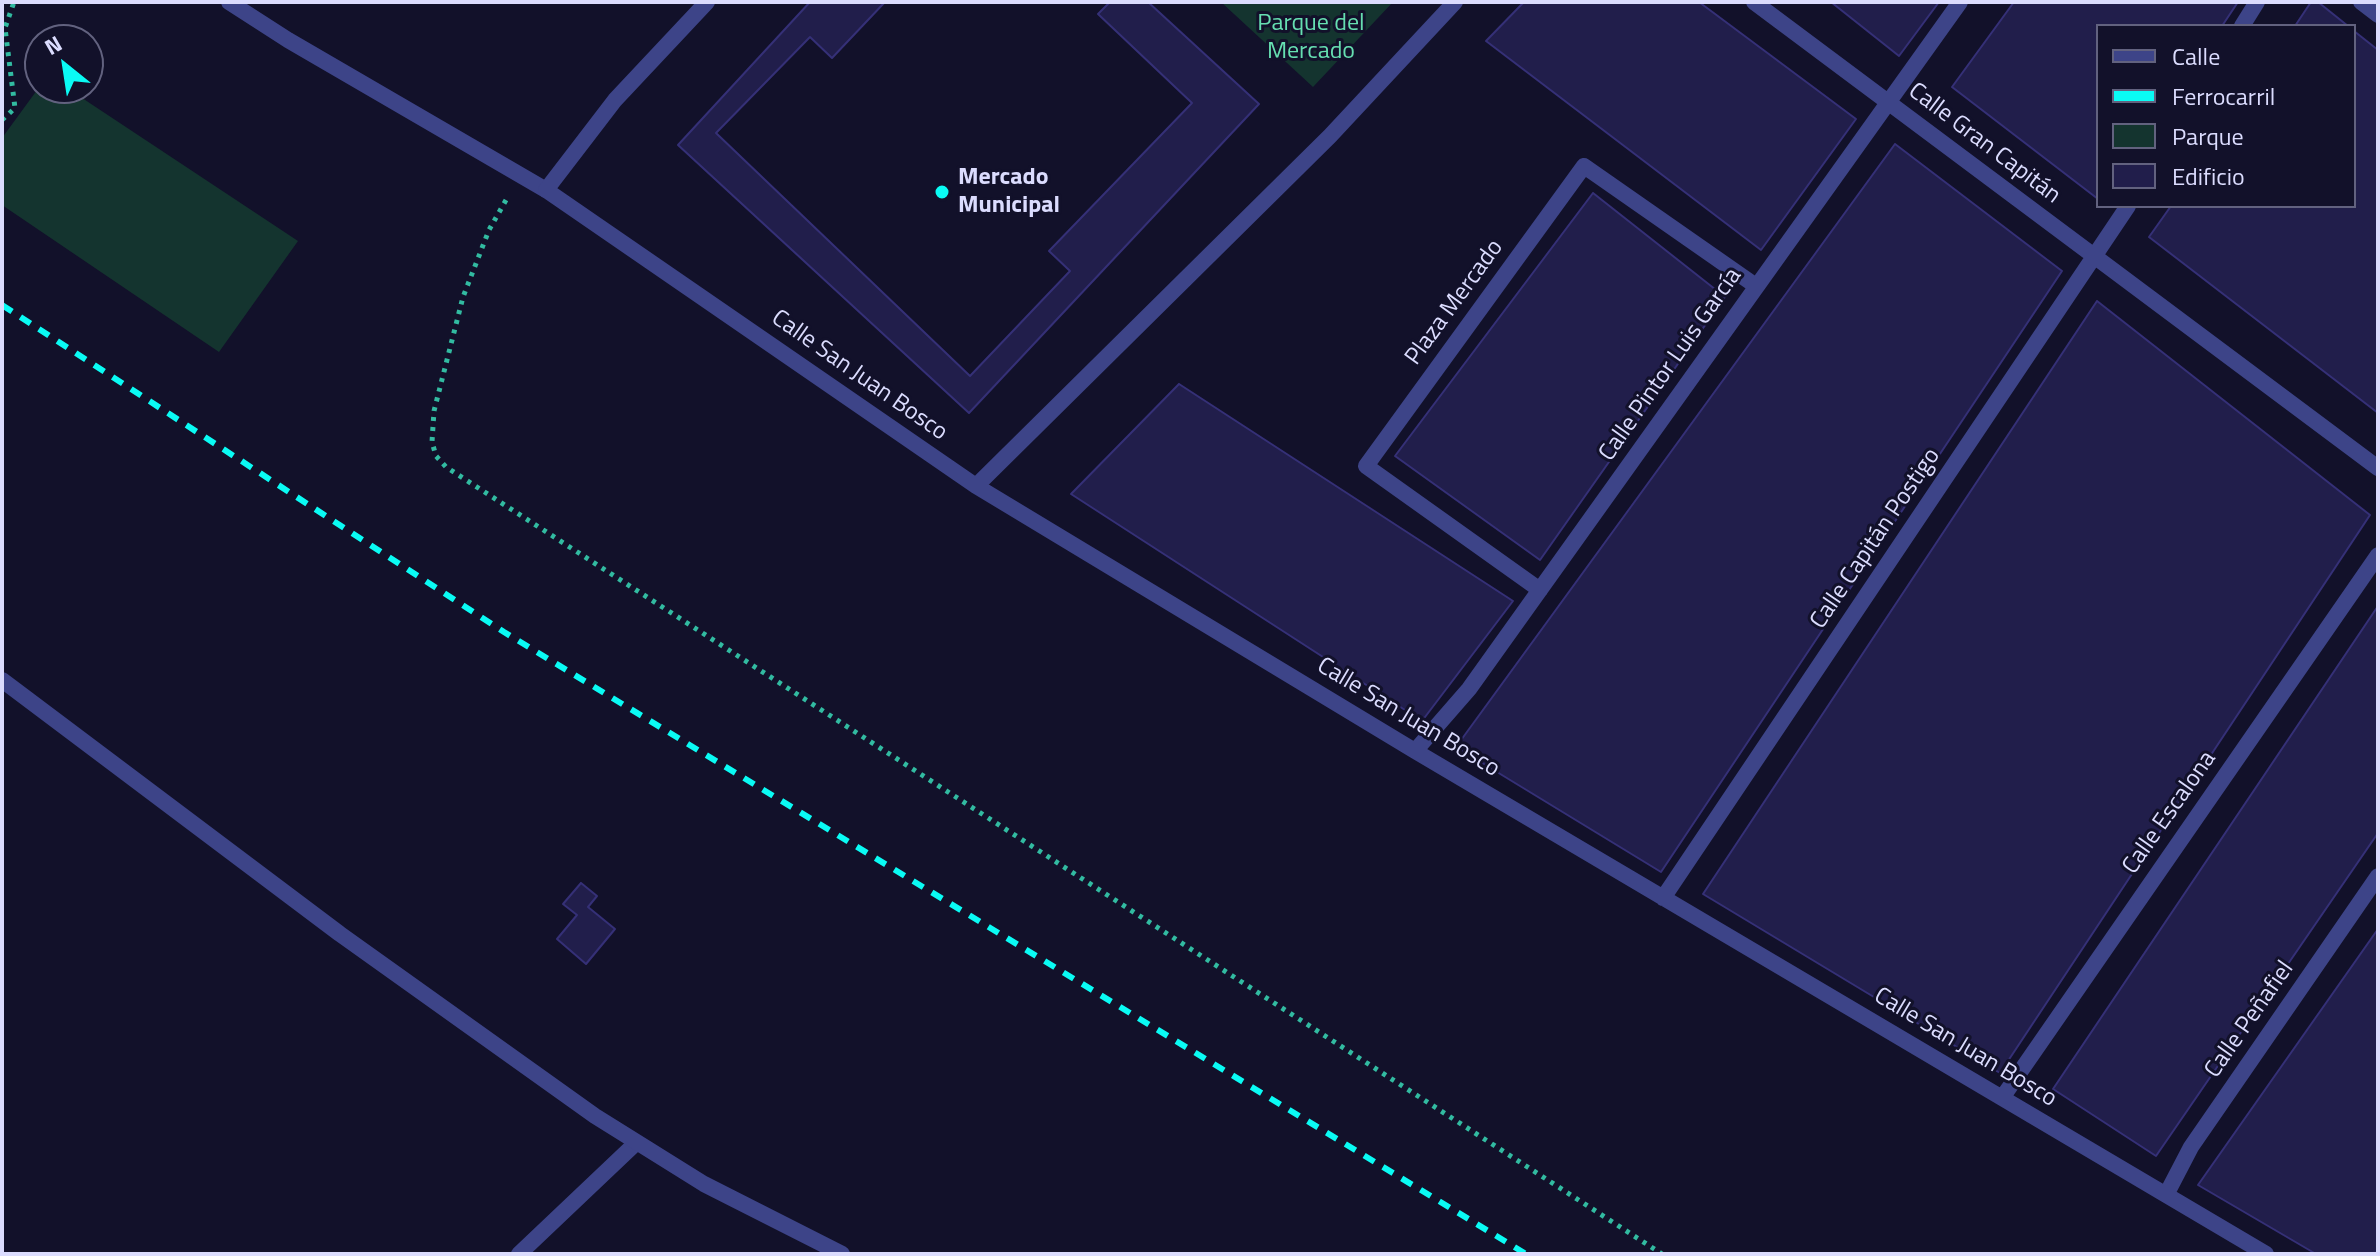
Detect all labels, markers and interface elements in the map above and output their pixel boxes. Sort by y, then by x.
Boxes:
park label: Parque del Mercado [1257,10,1365,66]
north arrow [24,24,104,104]
legend [2096,24,2356,208]
text: N [38,26,68,63]
text: Calle [2172,38,2220,74]
street label: Calle Gran Capitán [1902,77,2066,211]
text: Ferrocarril [2172,78,2275,114]
text: Parque [2172,118,2244,154]
text: Edificio [2172,158,2245,194]
place label: Mercado Municipal [958,164,1060,220]
marker: Mercado Municipal [933,183,951,201]
street label: Plaza Mercado [1400,235,1510,371]
street label: Calle Pintor Luis García [1594,263,1748,467]
street label: Calle San Juan Bosco [765,304,953,448]
street label: Calle Capitán Postigo [1805,443,1947,635]
street label: Calle San Juan Bosco [1311,652,1505,784]
street label: Calle Escalona [2117,746,2223,880]
street label: Calle Peñafiel [2199,956,2301,1084]
street label: Calle San Juan Bosco [1868,982,2062,1114]

